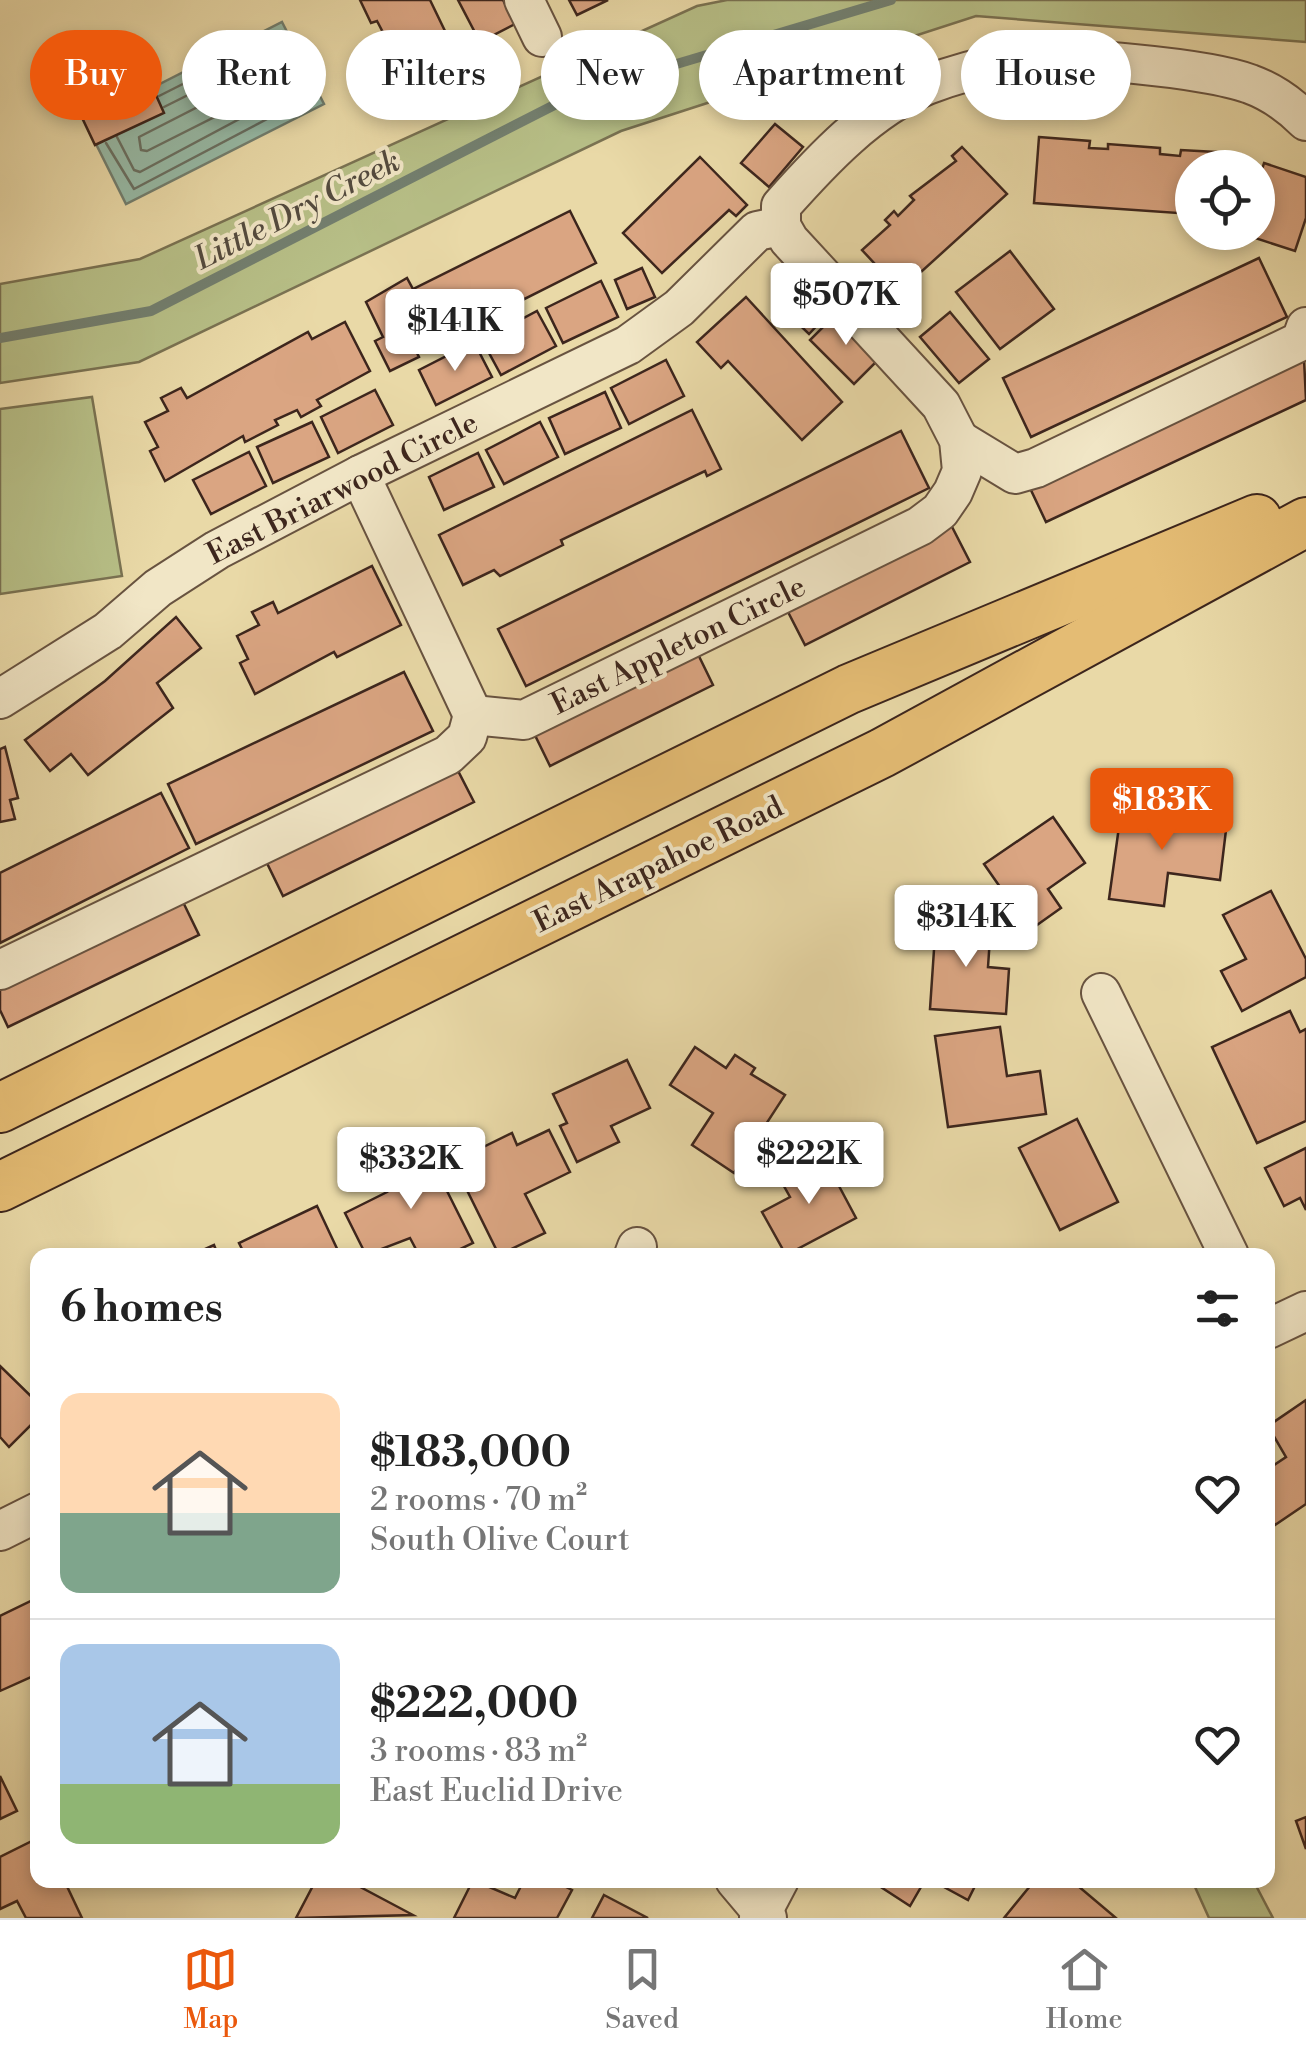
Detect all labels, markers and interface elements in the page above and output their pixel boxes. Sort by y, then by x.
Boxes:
chip: Buy [30,30,162,120]
chip: Rent [182,30,326,120]
chip: Filters [346,30,521,120]
chip: New [541,30,679,120]
chip: Apartment [699,30,941,120]
chip: House [961,30,1131,120]
water label: Little Dry Creek [187,141,407,279]
map controls [1175,150,1275,250]
button: locate [1175,150,1275,250]
pin: $507K [776,263,916,348]
text: $507K [793,275,899,315]
pin: $141K [385,289,525,374]
text: $141K [407,301,503,341]
street label: East Briarwood Circle [200,404,484,574]
street label: East Appleton Circle [545,568,812,724]
pin: $183K [1092,768,1232,853]
text: $183K [1112,780,1212,820]
street label: East Arapahoe Road [527,788,789,942]
pin: $314K [896,885,1036,970]
text: $314K [917,897,1015,937]
pin: $222K [739,1122,879,1207]
pin: $332K [341,1127,481,1212]
text: $222K [757,1134,861,1174]
text: $332K [359,1139,463,1179]
icon: filters [1190,1281,1245,1336]
text: 6 homes [60,1282,223,1335]
text: $183,000 [370,1427,571,1480]
icon: home [140,1433,260,1553]
icon: heart [1190,1466,1245,1521]
text: 2 rooms · 70 m² [370,1480,587,1520]
text: South Olive Court [370,1520,629,1560]
text: $222,000 [370,1678,578,1731]
icon: home [140,1684,260,1804]
icon: heart [1190,1717,1245,1772]
text: 3 rooms · 83 m² [370,1731,587,1771]
text: East Euclid Drive [370,1771,623,1811]
tab: Map [183,1942,239,2037]
tab: Saved [605,1942,679,2037]
tab: Home [1046,1942,1123,2037]

